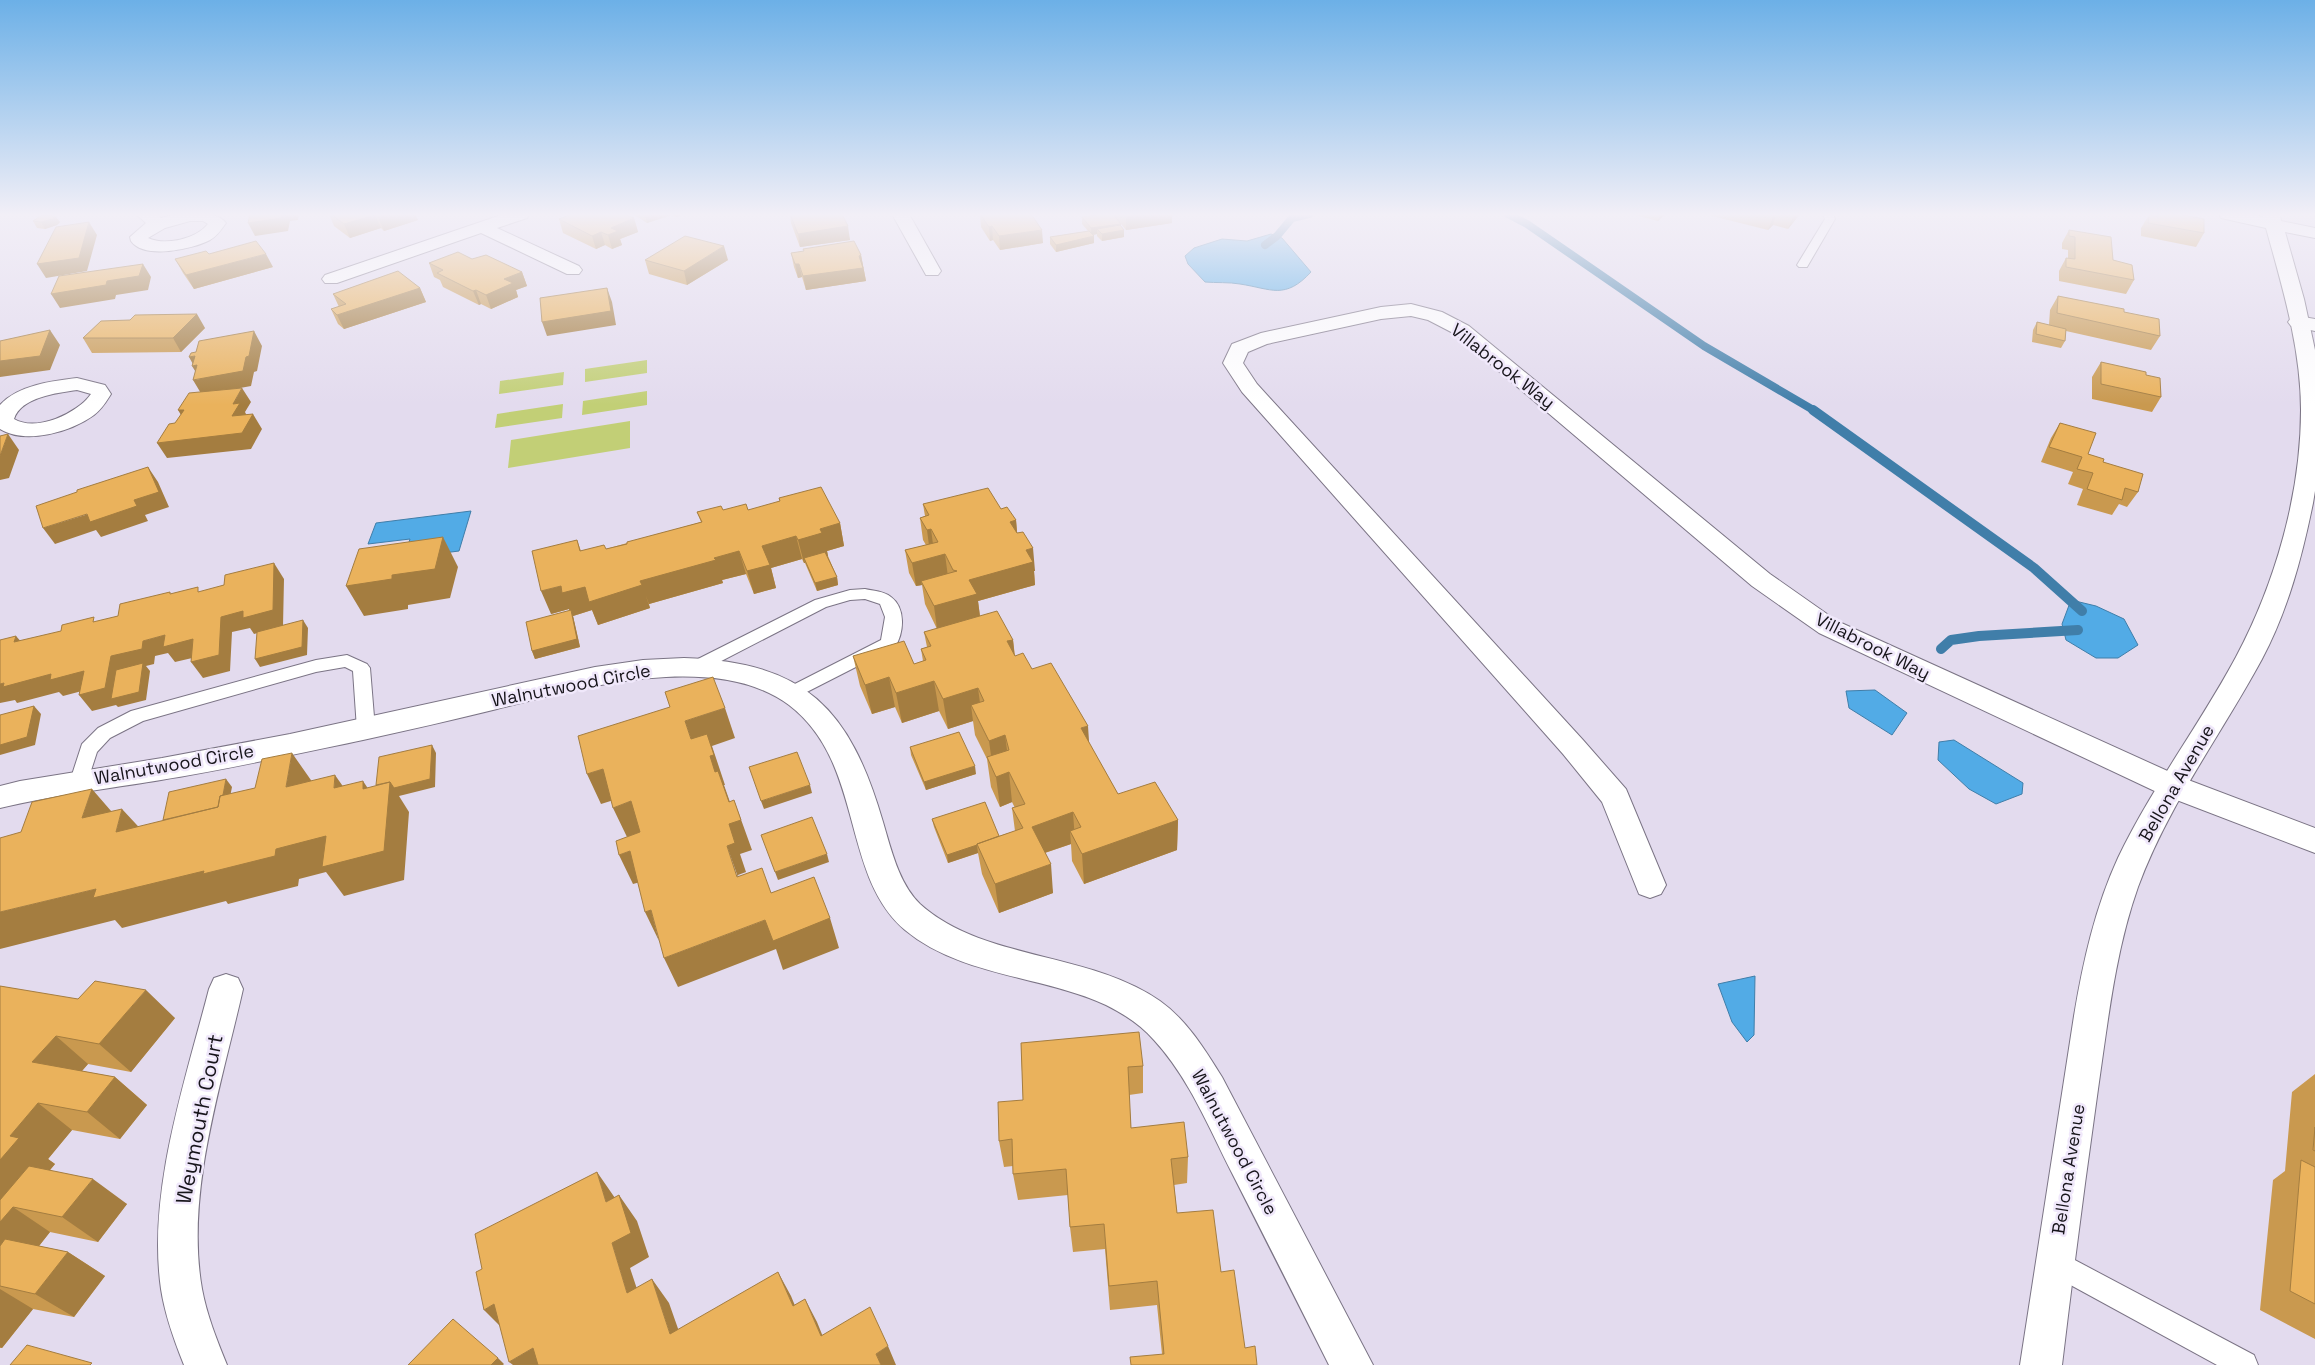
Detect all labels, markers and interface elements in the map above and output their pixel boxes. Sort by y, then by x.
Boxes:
street label: Villabrook Way [1446,318,1560,414]
street label: Villabrook Way [1812,607,1934,685]
street label: Walnutwood Circle [490,658,652,712]
street label: Bellona Avenue [2133,720,2219,846]
street label: Walnutwood Circle [92,739,256,789]
street label: Weymouth Court [169,1032,229,1206]
street label: Walnutwood Circle [1187,1065,1283,1219]
street label: Bellona Avenue [2046,1102,2090,1236]

